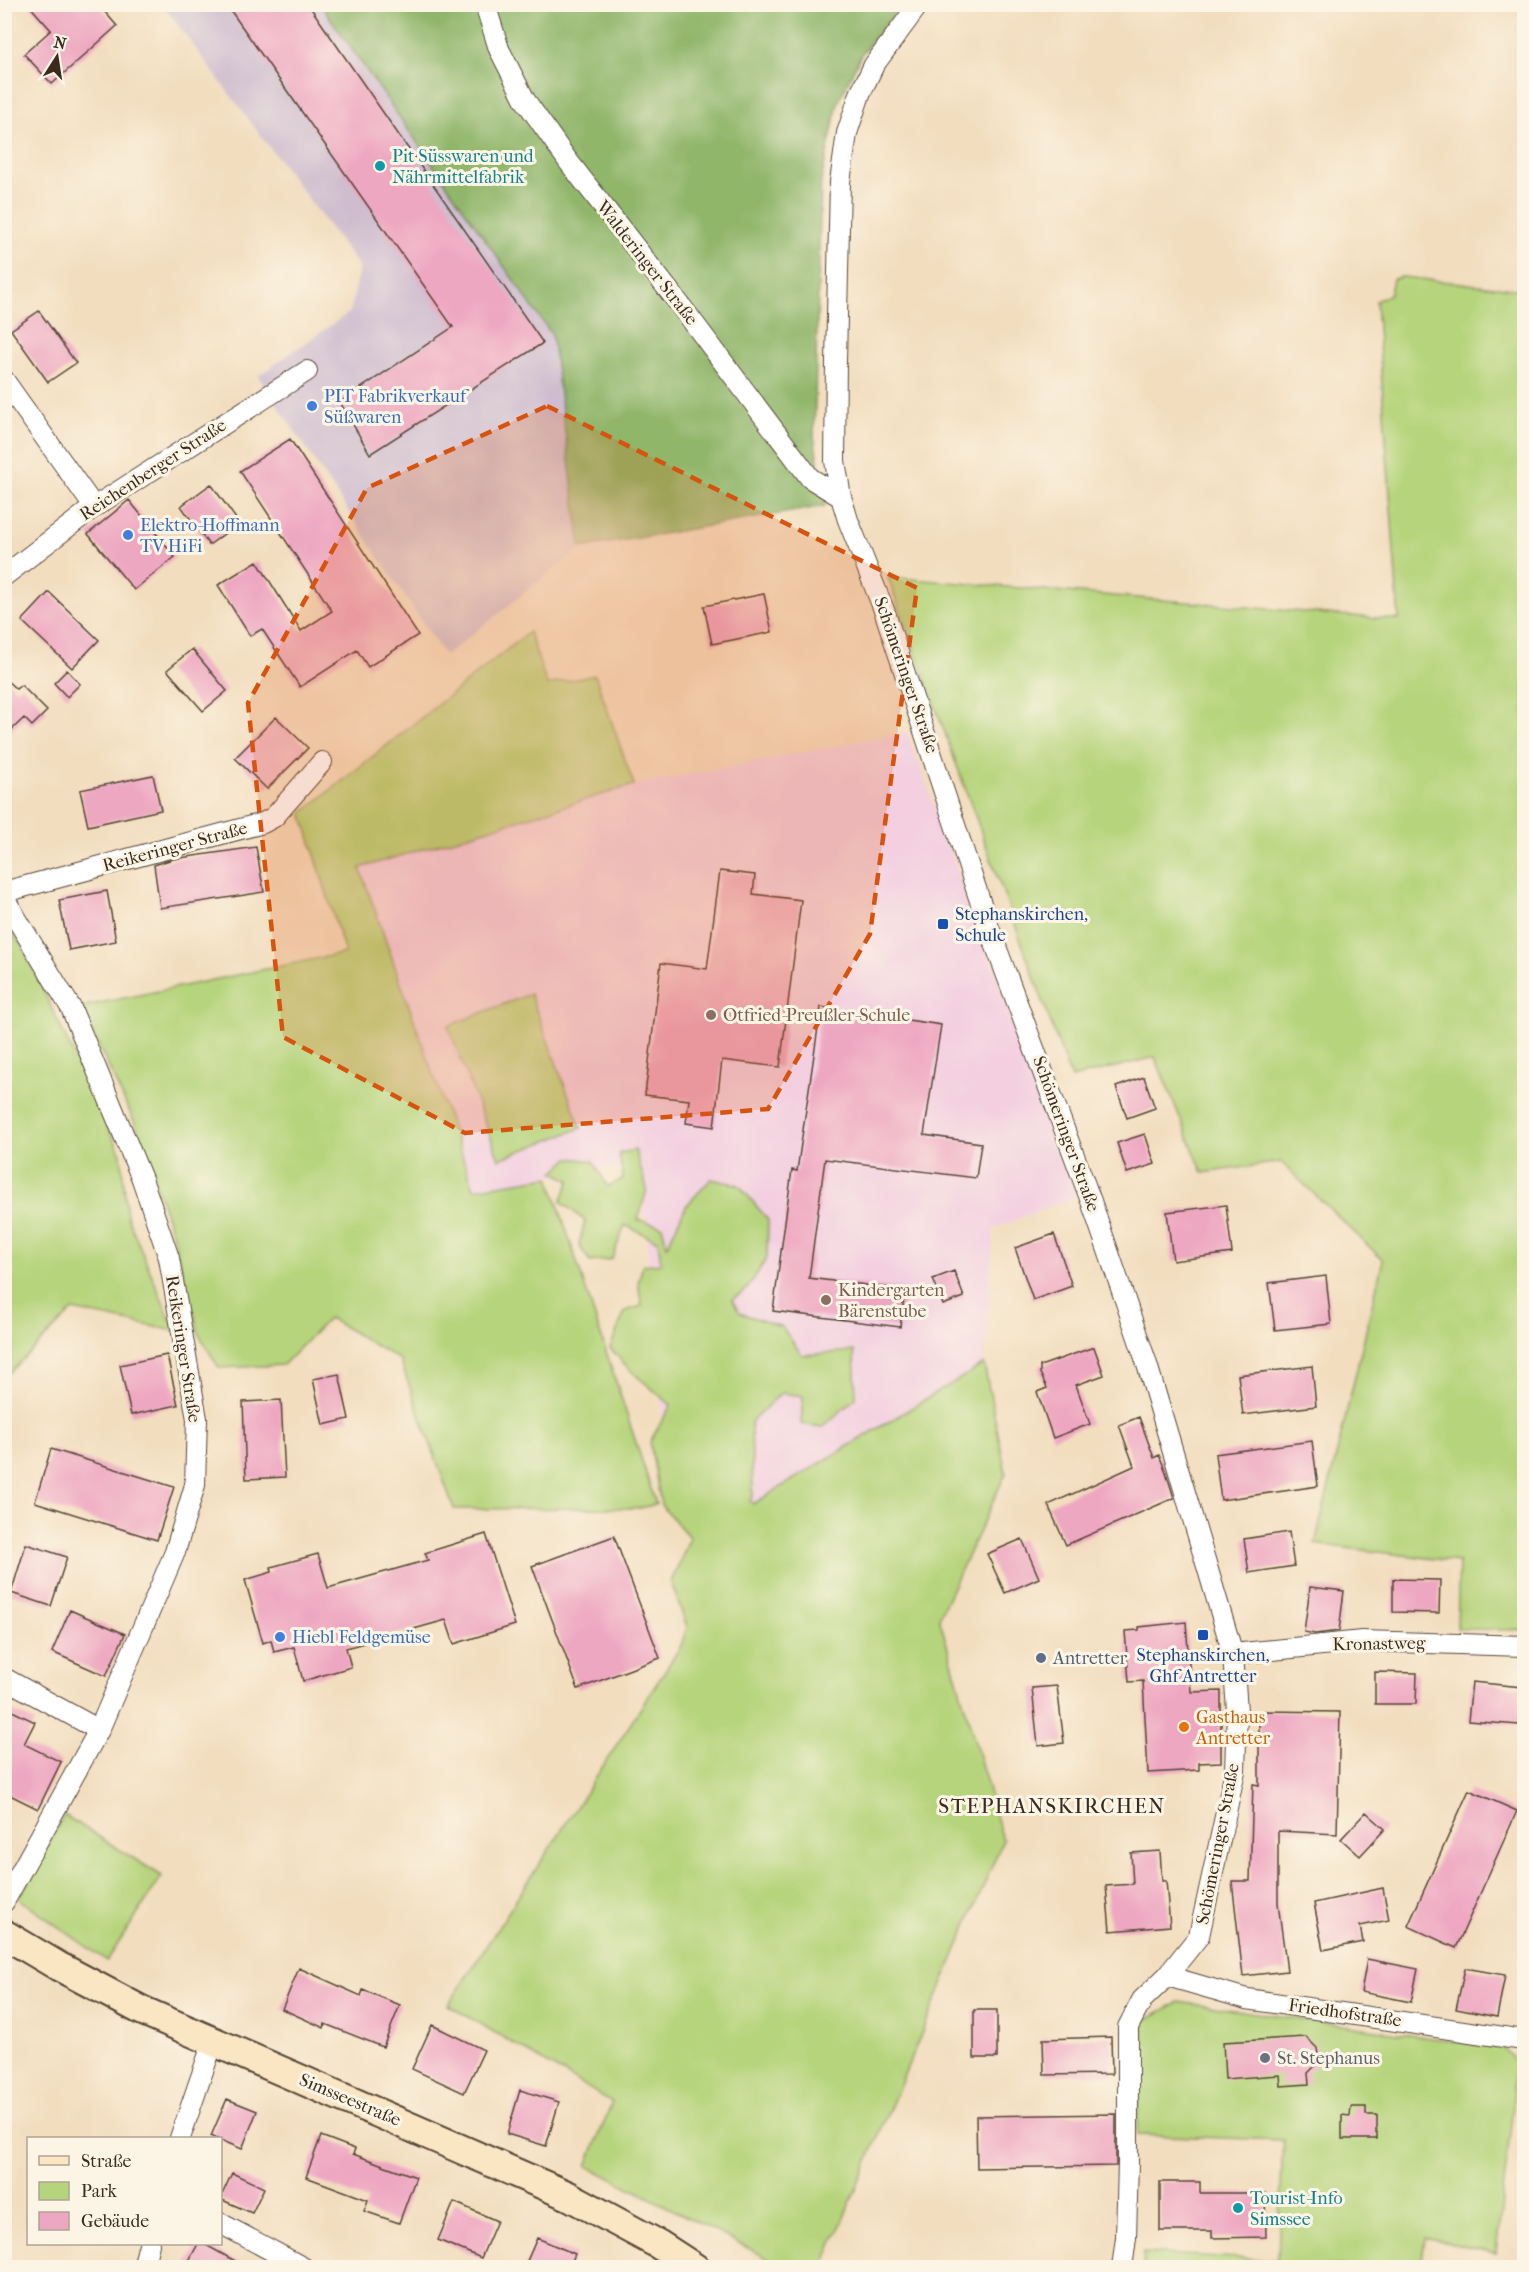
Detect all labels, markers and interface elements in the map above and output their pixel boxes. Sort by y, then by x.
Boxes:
north arrow [27,27,87,87]
text: N [52,32,69,54]
place label: Pit Süsswaren und Nährmittelfabrik [392,146,534,188]
marker: Pit Süsswaren und Nährmittelfabrik [373,159,387,173]
street label: Walderinger Straße [591,196,702,330]
place label: PIT Fabrikverkauf Süßwaren [324,386,470,428]
marker: PIT Fabrikverkauf Süßwaren [305,399,319,413]
street label: Reichenberger Straße [76,415,230,525]
place label: Elektro-Hoffmann TV HiFi [140,515,280,557]
marker: Elektro-Hoffmann TV HiFi [121,528,135,542]
street label: Schömeringer Straße [869,594,943,756]
street label: Reikeringer Straße [100,818,250,876]
place label: Stephanskirchen, Schule [955,904,1088,946]
marker: Stephanskirchen, Schule [936,917,950,931]
place label: Otfried-Preußler-Schule [723,1005,910,1026]
marker: Otfried-Preußler-Schule [704,1008,718,1022]
street label: Schömeringer Straße [1028,1053,1104,1215]
street label: Reikeringer Straße [161,1274,205,1424]
place label: Kindergarten Bärenstube [838,1280,945,1322]
marker: Kindergarten Bärenstube [819,1293,833,1307]
place label: Hiebl Feldgemüse [292,1627,431,1648]
marker: Stephanskirchen, Ghf Antretter [1196,1628,1210,1642]
marker: Hiebl Feldgemüse [273,1630,287,1644]
street label: Kronastweg [1332,1633,1426,1655]
place label: Stephanskirchen, Ghf Antretter [1137,1645,1270,1687]
place label: Antretter [1052,1648,1128,1669]
marker: Antretter [1034,1651,1048,1665]
place label: Gasthaus Antretter [1195,1707,1271,1749]
marker: Gasthaus Antretter [1177,1720,1191,1734]
street label: Schömeringer Straße [1192,1761,1244,1926]
district label: STEPHANSKIRCHEN [938,1794,1166,1818]
street label: Friedhofstraße [1287,1995,1403,2031]
place label: St. Stephanus [1277,2048,1380,2069]
marker: St. Stephanus [1258,2051,1272,2065]
street label: Simsseestraße [296,2069,404,2131]
legend [27,2137,222,2245]
text: Straße [81,2151,132,2172]
text: Park [81,2181,118,2202]
place label: Tourist-Info Simssee [1250,2188,1343,2230]
marker: Tourist-Info Simssee [1231,2201,1245,2215]
text: Gebäude [81,2211,149,2232]

